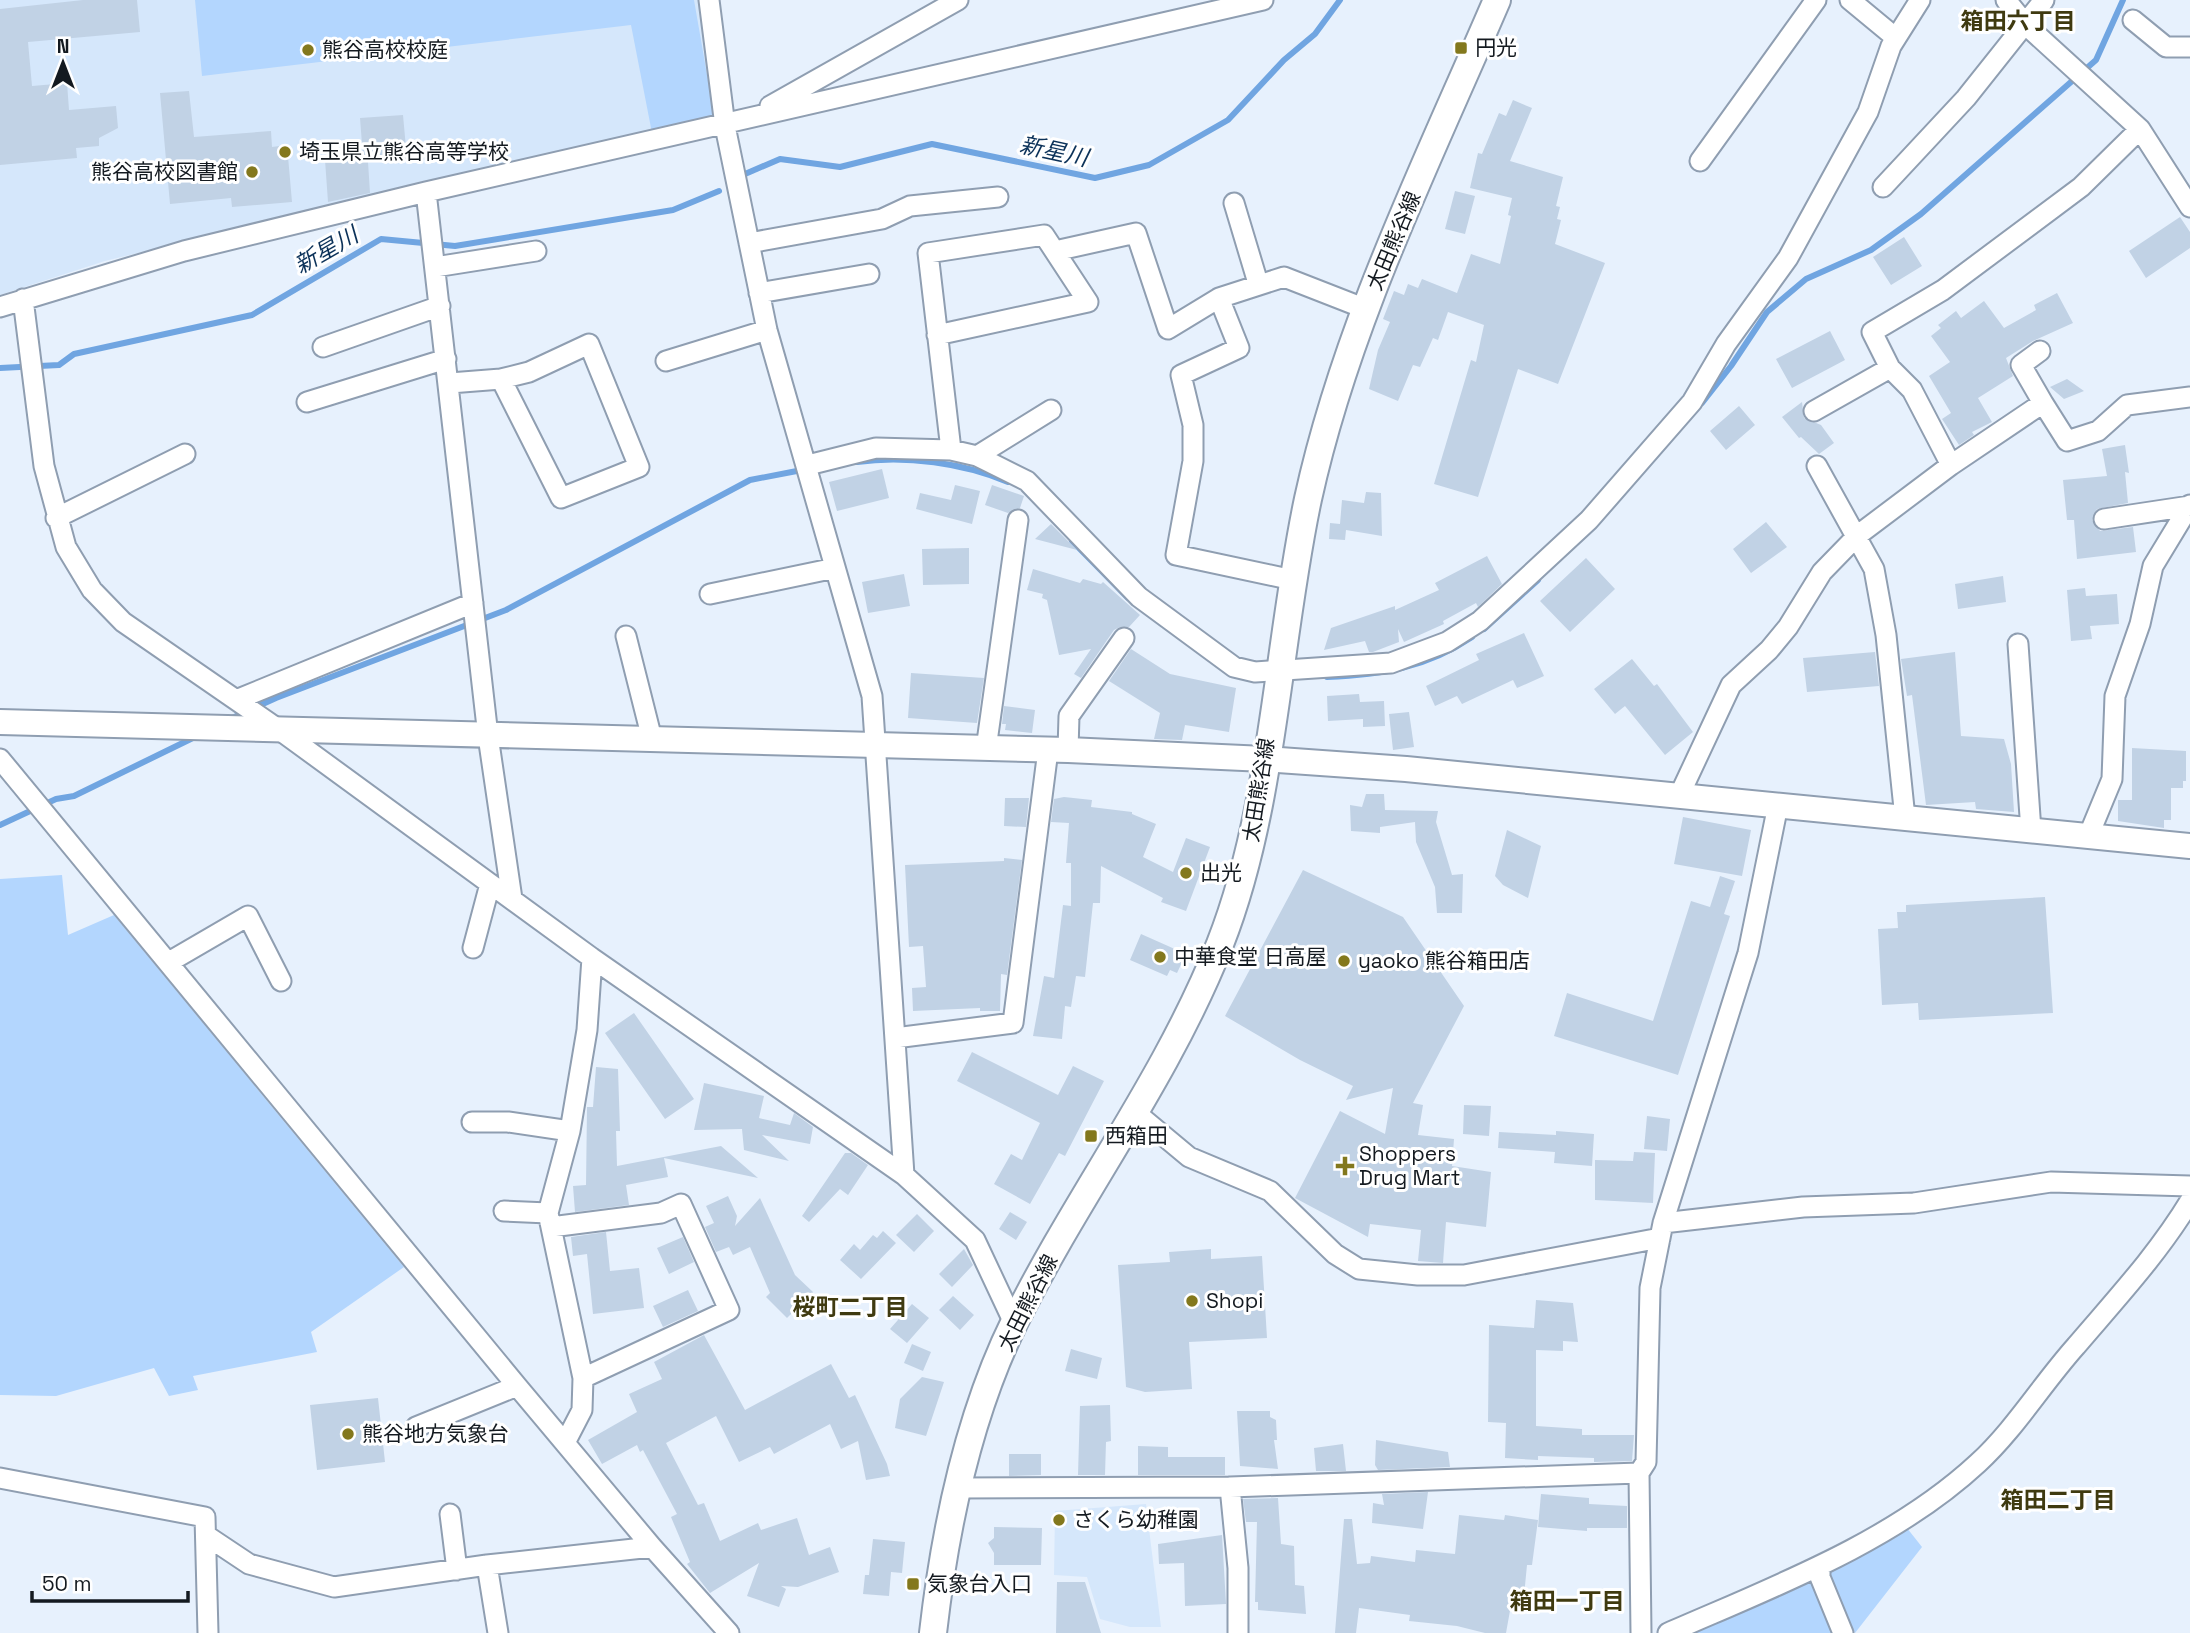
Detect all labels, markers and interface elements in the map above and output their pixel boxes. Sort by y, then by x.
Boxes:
district label: 箱田六丁目 [1961,6,2076,36]
north arrow [28,28,98,98]
text: N [57,34,69,59]
place label: 円光 [1475,34,1517,61]
place label: 熊谷高校校庭 [322,36,448,63]
marker: 円光 [1453,40,1469,56]
marker: 熊谷高校校庭 [300,42,316,58]
water label: 新星川 [1017,129,1094,173]
place label: 埼玉県立熊谷高等学校 [299,138,509,165]
marker: 埼玉県立熊谷高等学校 [277,144,293,160]
place label: 熊谷高校図書館 [91,158,238,185]
marker: 熊谷高校図書館 [244,164,260,180]
street label: 太田熊谷線 [1361,187,1426,294]
water label: 新星川 [289,218,366,280]
street label: 太田熊谷線 [1237,736,1280,844]
place label: 出光 [1200,859,1242,886]
marker: 出光 [1178,865,1194,881]
place label: 中華食堂 日高屋 [1174,943,1326,970]
place label: yaoko 熊谷箱田店 [1358,947,1530,974]
marker: 中華食堂 日高屋 [1152,949,1168,965]
marker: yaoko 熊谷箱田店 [1336,953,1352,969]
place label: 西箱田 [1105,1122,1168,1149]
marker: 西箱田 [1083,1128,1099,1144]
place label: Shoppers Drug Mart [1359,1140,1460,1191]
marker: Shoppers Drug Mart [1337,1158,1353,1174]
street label: 太田熊谷線 [992,1250,1063,1356]
place label: Shopi [1206,1287,1263,1314]
district label: 桜町二丁目 [793,1292,908,1322]
marker: Shopi [1184,1293,1200,1309]
place label: 熊谷地方気象台 [362,1420,509,1447]
marker: 熊谷地方気象台 [340,1426,356,1442]
district label: 箱田二丁目 [2001,1485,2116,1515]
place label: さくら幼稚園 [1073,1506,1199,1533]
marker: さくら幼稚園 [1051,1512,1067,1528]
scale bar [32,1560,187,1604]
text: 50 m [42,1570,92,1597]
place label: 気象台入口 [927,1570,1032,1597]
marker: 気象台入口 [905,1576,921,1592]
district label: 箱田一丁目 [1510,1586,1625,1616]

